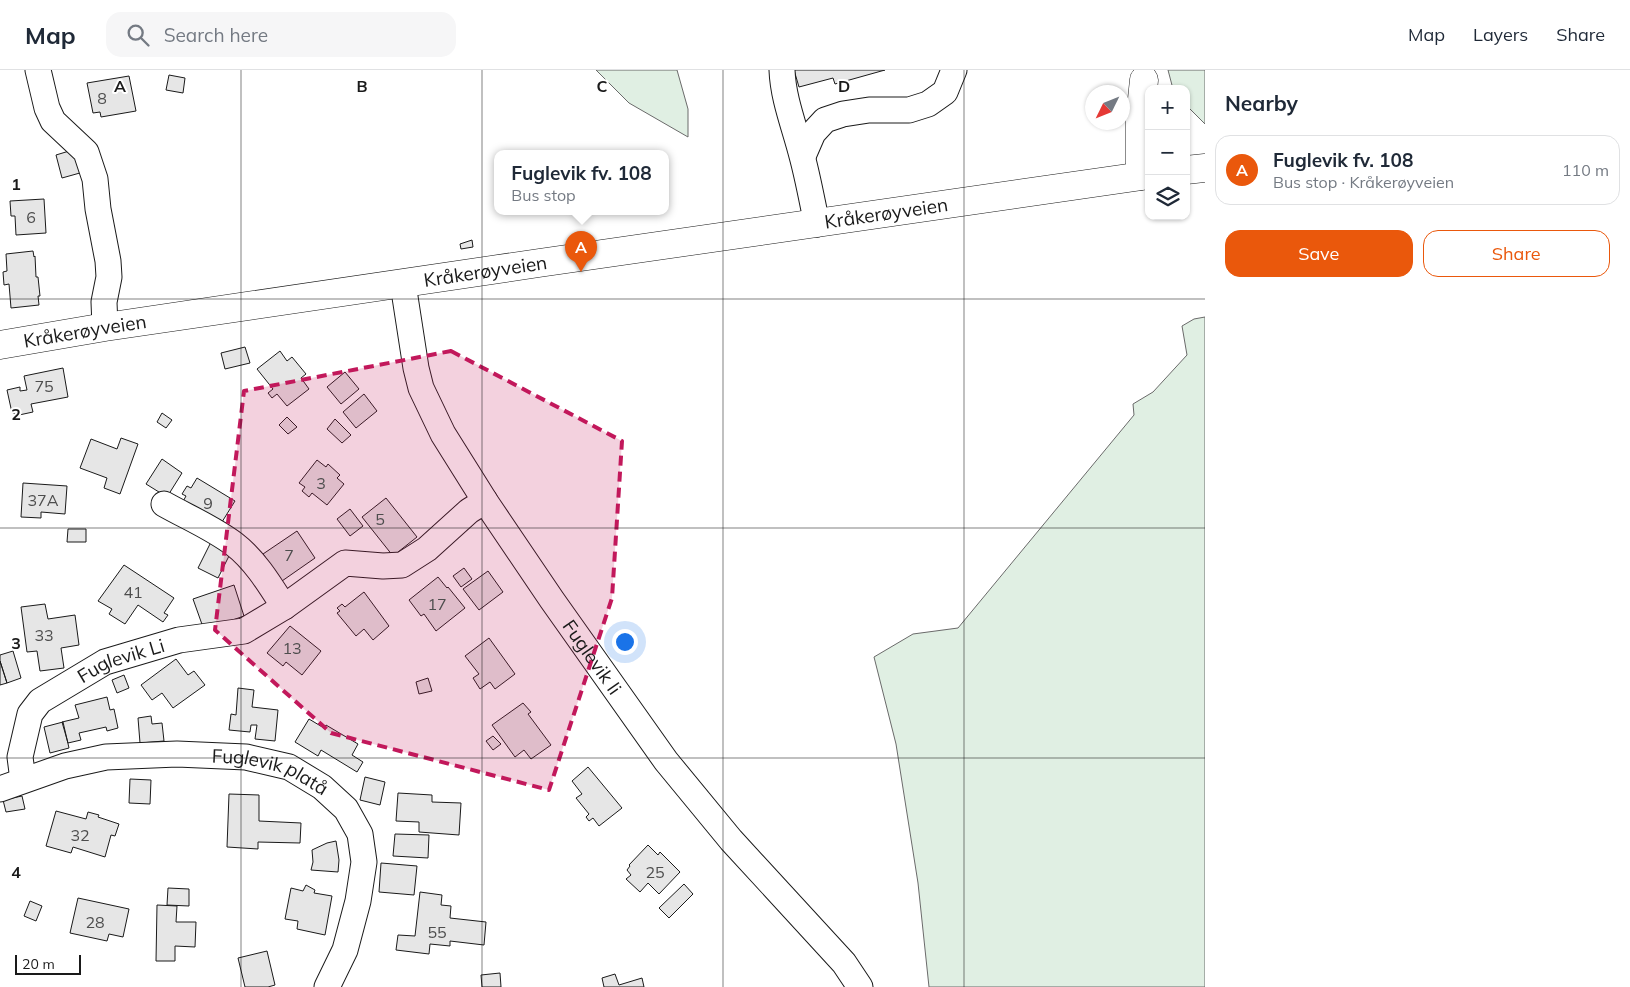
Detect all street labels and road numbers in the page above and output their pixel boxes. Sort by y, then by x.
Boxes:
street label: Kråkerøyveien [823,192,949,234]
street label: Kråkerøyveien [422,250,549,292]
street label: Kråkerøyveien [21,309,148,353]
street label: Fuglevik li [558,615,627,699]
street label: Fuglevik Li [73,633,167,688]
street label: Fuglevik platå [211,744,333,800]

